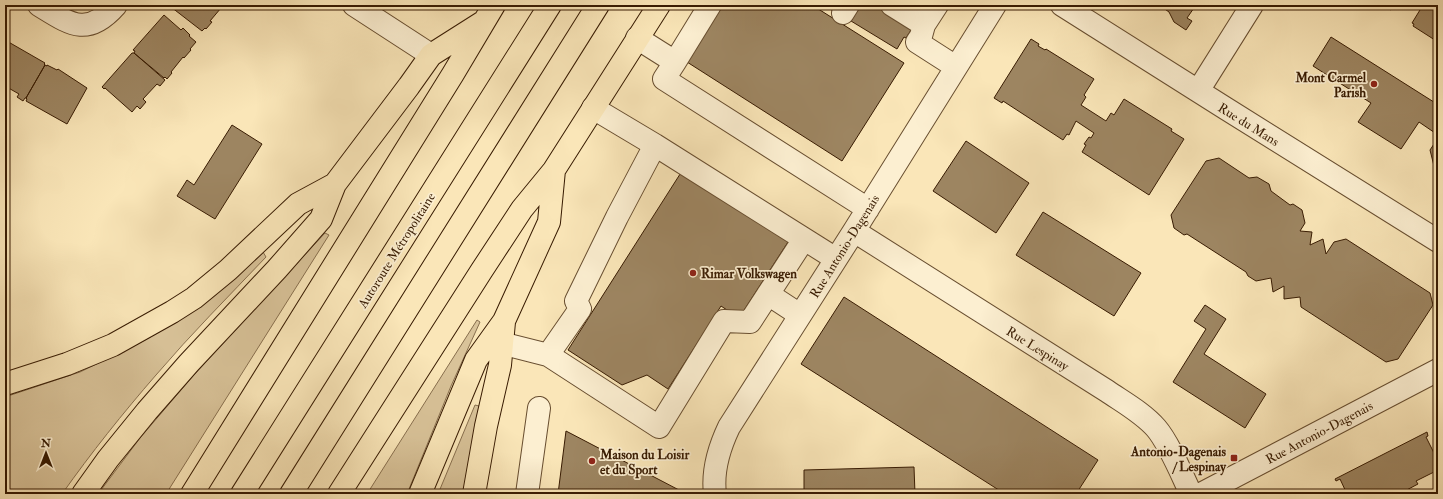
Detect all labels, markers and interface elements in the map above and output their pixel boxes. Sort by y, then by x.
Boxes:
place label: Mont Carmel Parish [1294,70,1367,101]
marker: Mont Carmel Parish [1369,79,1379,89]
street label: Rue du Mans [1215,100,1282,150]
street label: Autoroute Métropolitaine [354,189,440,313]
street label: Rue Antonio-Dagenais [807,191,883,301]
place label: Rimar Volkswagen [701,266,797,283]
marker: Rimar Volkswagen [688,268,698,278]
street label: Rue Lespinay [1003,323,1072,375]
street label: Rue Antonio-Dagenais [1263,398,1376,468]
north arrow [26,433,66,473]
text: N [40,437,52,450]
place label: Antonio-Dagenais / Lespinay [1130,444,1227,476]
place label: Maison du Loisir et du Sport [599,447,690,479]
marker: Antonio-Dagenais / Lespinay [1229,453,1239,463]
marker: Maison du Loisir et du Sport [587,456,597,466]

